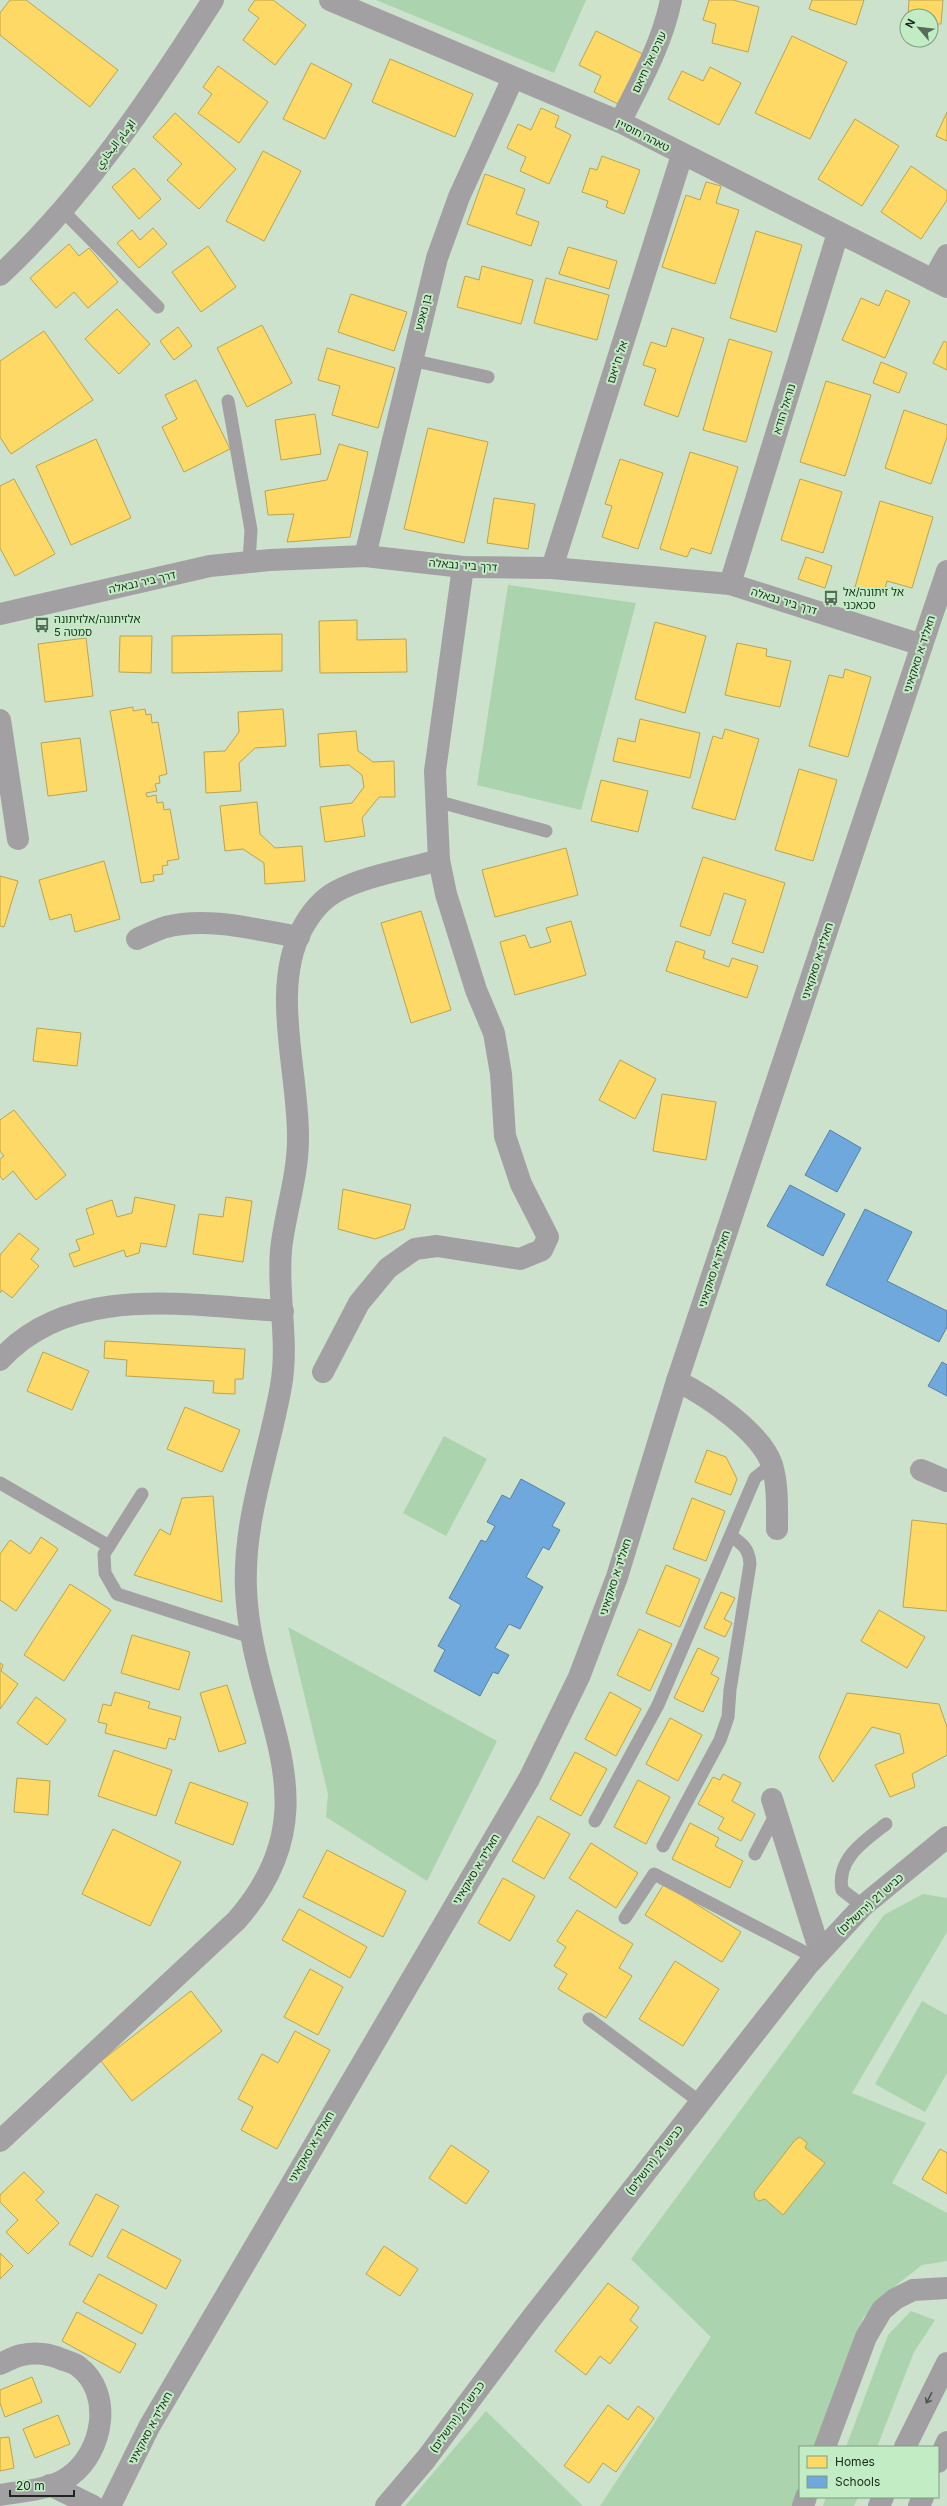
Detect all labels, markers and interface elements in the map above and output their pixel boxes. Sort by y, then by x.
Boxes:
north arrow [899,8,939,48]
text: N [902,16,918,30]
street label: עורמ אל חיאם [629,29,669,95]
street label: טאהה חוסיין [614,115,672,155]
street label: الإمام البخاري [92,117,140,173]
street label: בן נאפע [411,292,435,332]
street label: אל ח'יאם [604,339,630,385]
street label: נוראל הודא [770,382,798,436]
street label: דרך ביר נבאלה [428,556,498,574]
street label: דרך ביר נבאלה [107,567,177,597]
street label: דרך ביר נבאלה [749,584,819,618]
place label: אל זיתונה/אל סכאכני [843,585,904,612]
bus stop icon: אל זיתונה/אל סכאכני [822,589,840,607]
place label: אלזיתונה/אלזיתונה סמטה 5 [54,612,140,639]
street label: חאליד א סאקאיני [900,614,938,694]
bus stop icon: אלזיתונה/אלזיתונה סמטה 5 [33,616,51,634]
street label: חאליד א סאקאיני [798,921,836,1001]
street label: חאליד א סאקאיני [695,1229,733,1309]
street label: חאליד א סאקאיני [596,1537,634,1617]
street label: חאליד א סאקאיני [449,1831,503,1907]
street label: כביש 21 (ירושלים) [834,1870,906,1938]
street label: חאליד א סאקאיני [285,2109,337,2185]
street label: כביש 21 (ירושלים) [622,2122,686,2198]
street label: כביש 21 (ירושלים) [426,2378,488,2455]
street label: חאליד א סאקאיני [125,2389,175,2467]
one-way arrow [925,2392,932,2404]
legend [799,2446,939,2498]
text: Homes [835,2454,875,2469]
scale bar [10,2472,74,2498]
text: Schools [835,2474,880,2489]
text: 20 m [16,2478,45,2493]

